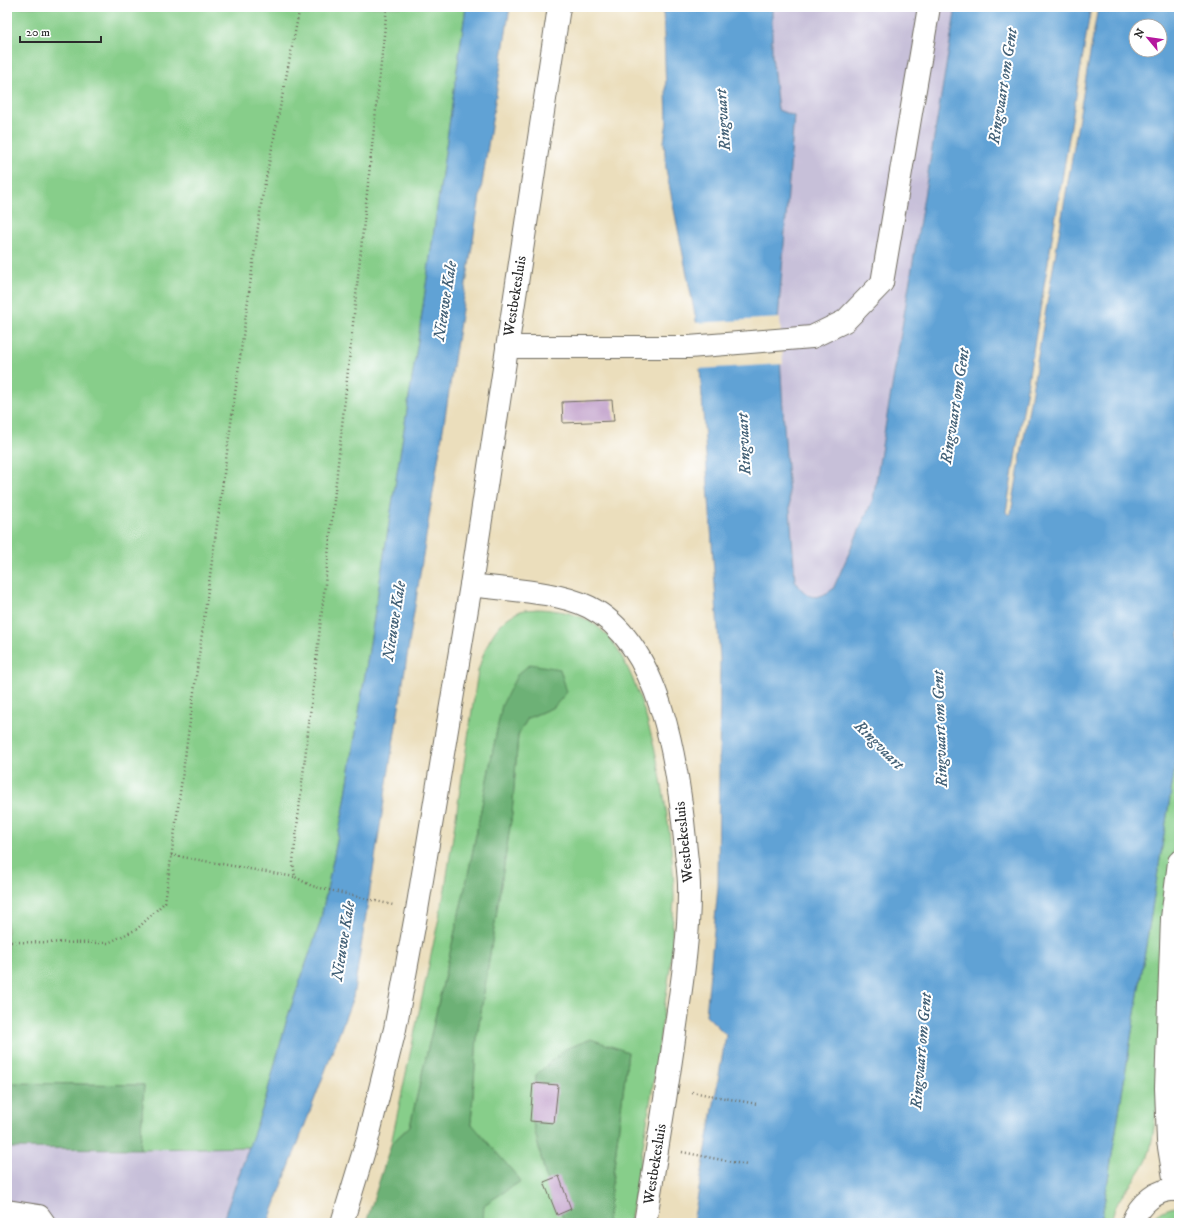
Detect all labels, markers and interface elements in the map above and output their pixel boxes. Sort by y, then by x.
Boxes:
scale bar [20,18,101,44]
north arrow [1128,18,1168,58]
text: 20 m [26,25,50,40]
water label: Ringvaart om Gent [984,26,1022,146]
text: N [1132,26,1148,41]
water label: Ringvaart [711,87,735,153]
street label: Westbekesluis [499,254,531,339]
water label: Nieuwe Kale [429,259,461,343]
water label: Ringvaart om Gent [936,346,974,466]
water label: Ringvaart [732,411,756,476]
water label: Nieuwe Kale [378,579,410,663]
water label: Ringvaart om Gent [928,669,952,789]
water label: Ringvaart [849,715,909,775]
street label: Westbekesluis [670,801,698,884]
water label: Nieuwe Kale [327,899,359,983]
water label: Ringvaart om Gent [906,991,936,1111]
street label: Westbekesluis [639,1122,671,1207]

